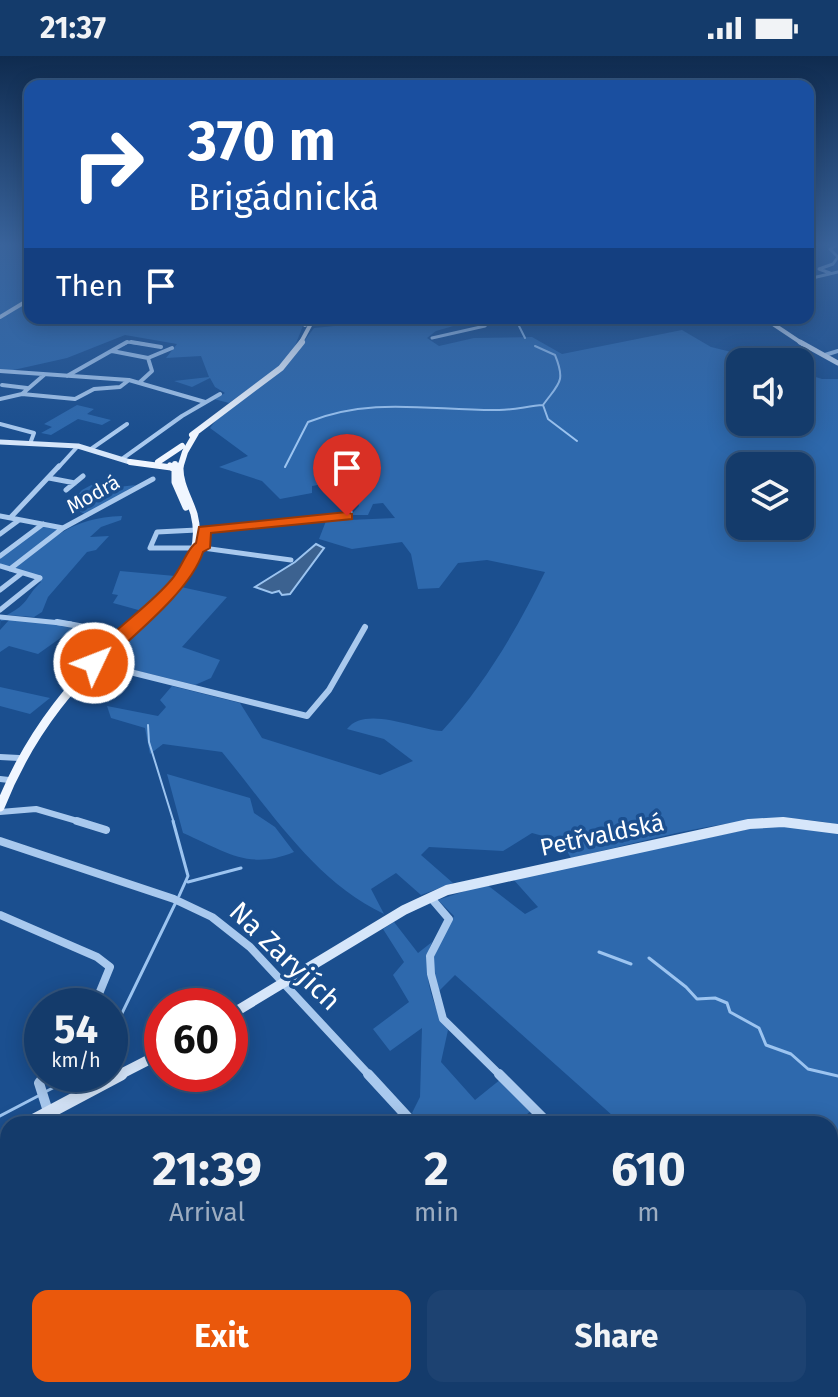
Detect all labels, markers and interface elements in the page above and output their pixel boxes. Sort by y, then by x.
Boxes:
text: 21:37 [40,10,106,46]
text: 370 m [188,108,336,175]
icon: right [56,112,160,216]
text: Brigádnická [188,176,379,220]
icon: arrive [139,264,183,308]
text: Then [56,268,123,304]
map controls [726,348,814,540]
button: sound [726,348,814,436]
pin [313,434,381,516]
icon: arrive [325,446,369,490]
button: layers [726,452,814,540]
street label: Modrá [62,470,124,518]
position arrow [52,621,136,705]
street label: Petřvaldská [537,808,667,862]
street label: Na Zaryjích [223,895,347,1017]
speed limit sign: 60 [144,988,248,1092]
text: 54 [54,1006,98,1054]
text: km/h [51,1048,101,1072]
text: 21:39 [152,1140,262,1198]
text: 2 [424,1140,449,1198]
text: 610 [611,1140,686,1198]
text: Arrival [169,1197,245,1228]
text: min [414,1197,459,1228]
text: m [637,1197,660,1228]
button: Exit [32,1290,411,1382]
button: Share [427,1290,806,1382]

